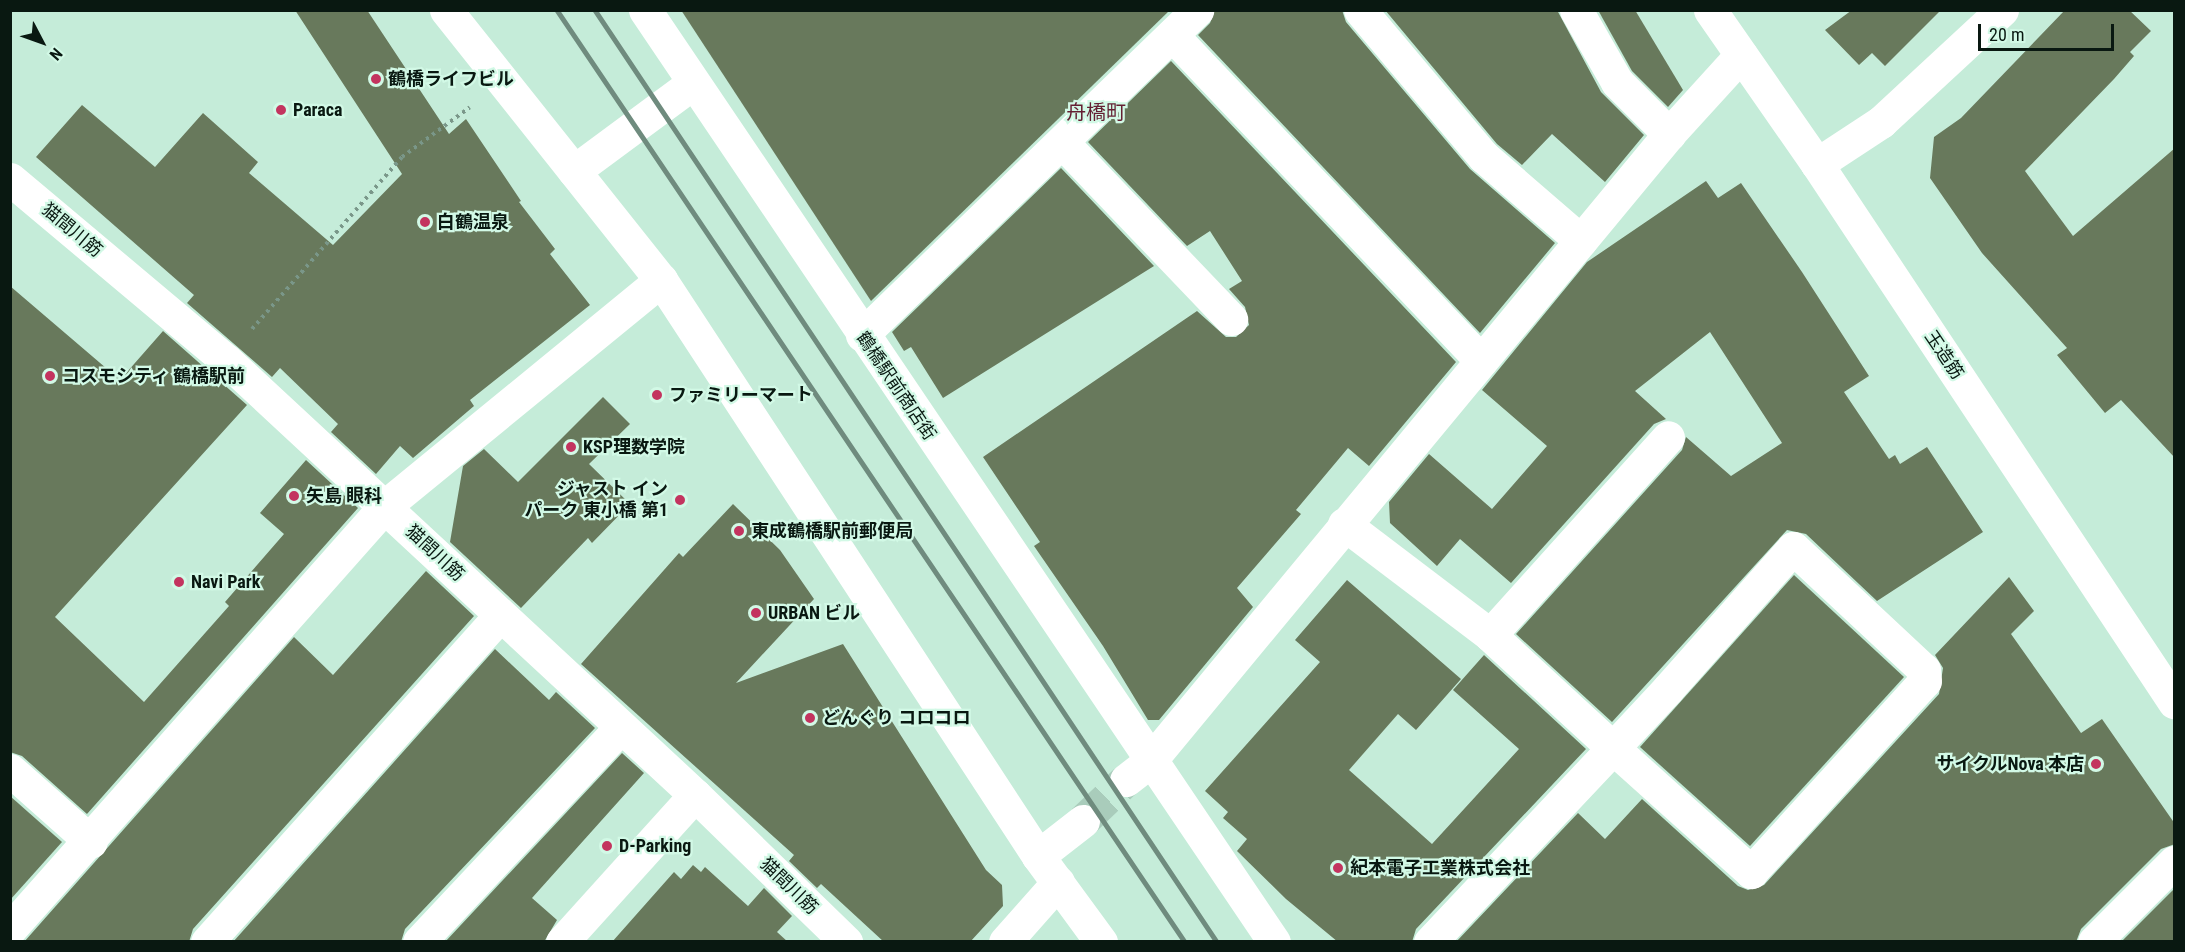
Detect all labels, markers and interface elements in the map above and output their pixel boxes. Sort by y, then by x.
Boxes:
north arrow [12,12,72,72]
scale bar [1981,12,2118,50]
text: 20 m [1989,24,2024,45]
text: N [46,44,66,64]
place label: 鶴橋ライフビル [388,68,514,90]
marker: 鶴橋ライフビル [369,72,383,86]
place label: Paraca [293,99,343,121]
district label: 舟橋町 [1066,100,1126,124]
marker: Paraca [274,103,288,117]
street label: 猫間川筋 [37,199,107,261]
place label: 白鶴温泉 [437,211,509,233]
marker: 白鶴温泉 [418,215,432,229]
street label: 玉造筋 [1920,327,1968,383]
street label: 鶴橋駅前商店街 [852,328,940,444]
place label: コスモシティ 鶴橋駅前 [62,365,246,387]
marker: コスモシティ 鶴橋駅前 [43,369,57,383]
place label: ファミリーマート [669,384,813,406]
marker: ファミリーマート [650,388,664,402]
place label: KSP理数学院 [583,436,685,458]
marker: KSP理数学院 [564,440,578,454]
place label: ジャスト イン パーク 東小橋 第1 [525,479,668,522]
place label: 矢島 眼科 [306,485,382,507]
marker: 矢島 眼科 [287,489,301,503]
marker: ジャスト イン パーク 東小橋 第1 [673,493,687,507]
place label: 東成鶴橋駅前郵便局 [751,520,913,542]
street label: 猫間川筋 [401,521,469,585]
marker: 東成鶴橋駅前郵便局 [732,524,746,538]
place label: Navi Park [191,571,260,593]
marker: Navi Park [172,575,186,589]
place label: URBAN ビル [768,602,860,624]
marker: URBAN ビル [749,606,763,620]
place label: どんぐり コロコロ [822,707,970,729]
marker: どんぐり コロコロ [803,711,817,725]
place label: サイクルNova 本店 [1936,753,2084,775]
marker: サイクルNova 本店 [2089,757,2103,771]
place label: D-Parking [619,835,691,857]
marker: D-Parking [600,839,614,853]
street label: 猫間川筋 [756,853,822,919]
place label: 紀本電子工業株式会社 [1350,857,1530,879]
marker: 紀本電子工業株式会社 [1331,861,1345,875]

